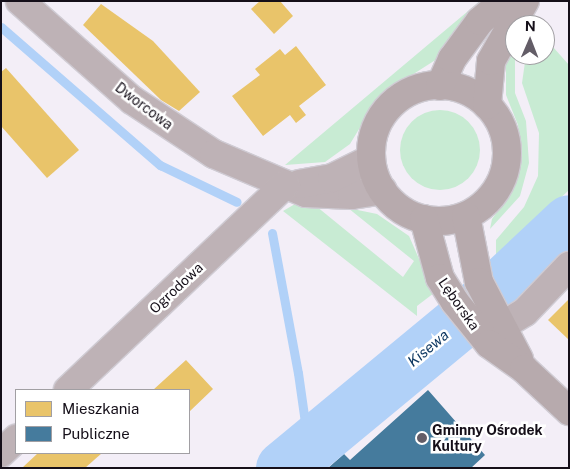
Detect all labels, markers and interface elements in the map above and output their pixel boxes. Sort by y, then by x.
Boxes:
north arrow [505,15,555,65]
text: N [525,18,536,34]
street label: Dworcowa [112,79,176,133]
street label: Ogrodowa [146,259,206,317]
street label: Lęborska [435,275,483,333]
water label: Kisewa [404,326,452,370]
legend [15,389,190,454]
text: Mieszkania [62,400,139,417]
place label: Gminny Ośrodek Kultury [432,422,543,454]
text: Publiczne [62,425,130,442]
marker: Gminny Ośrodek Kultury [416,432,428,444]

